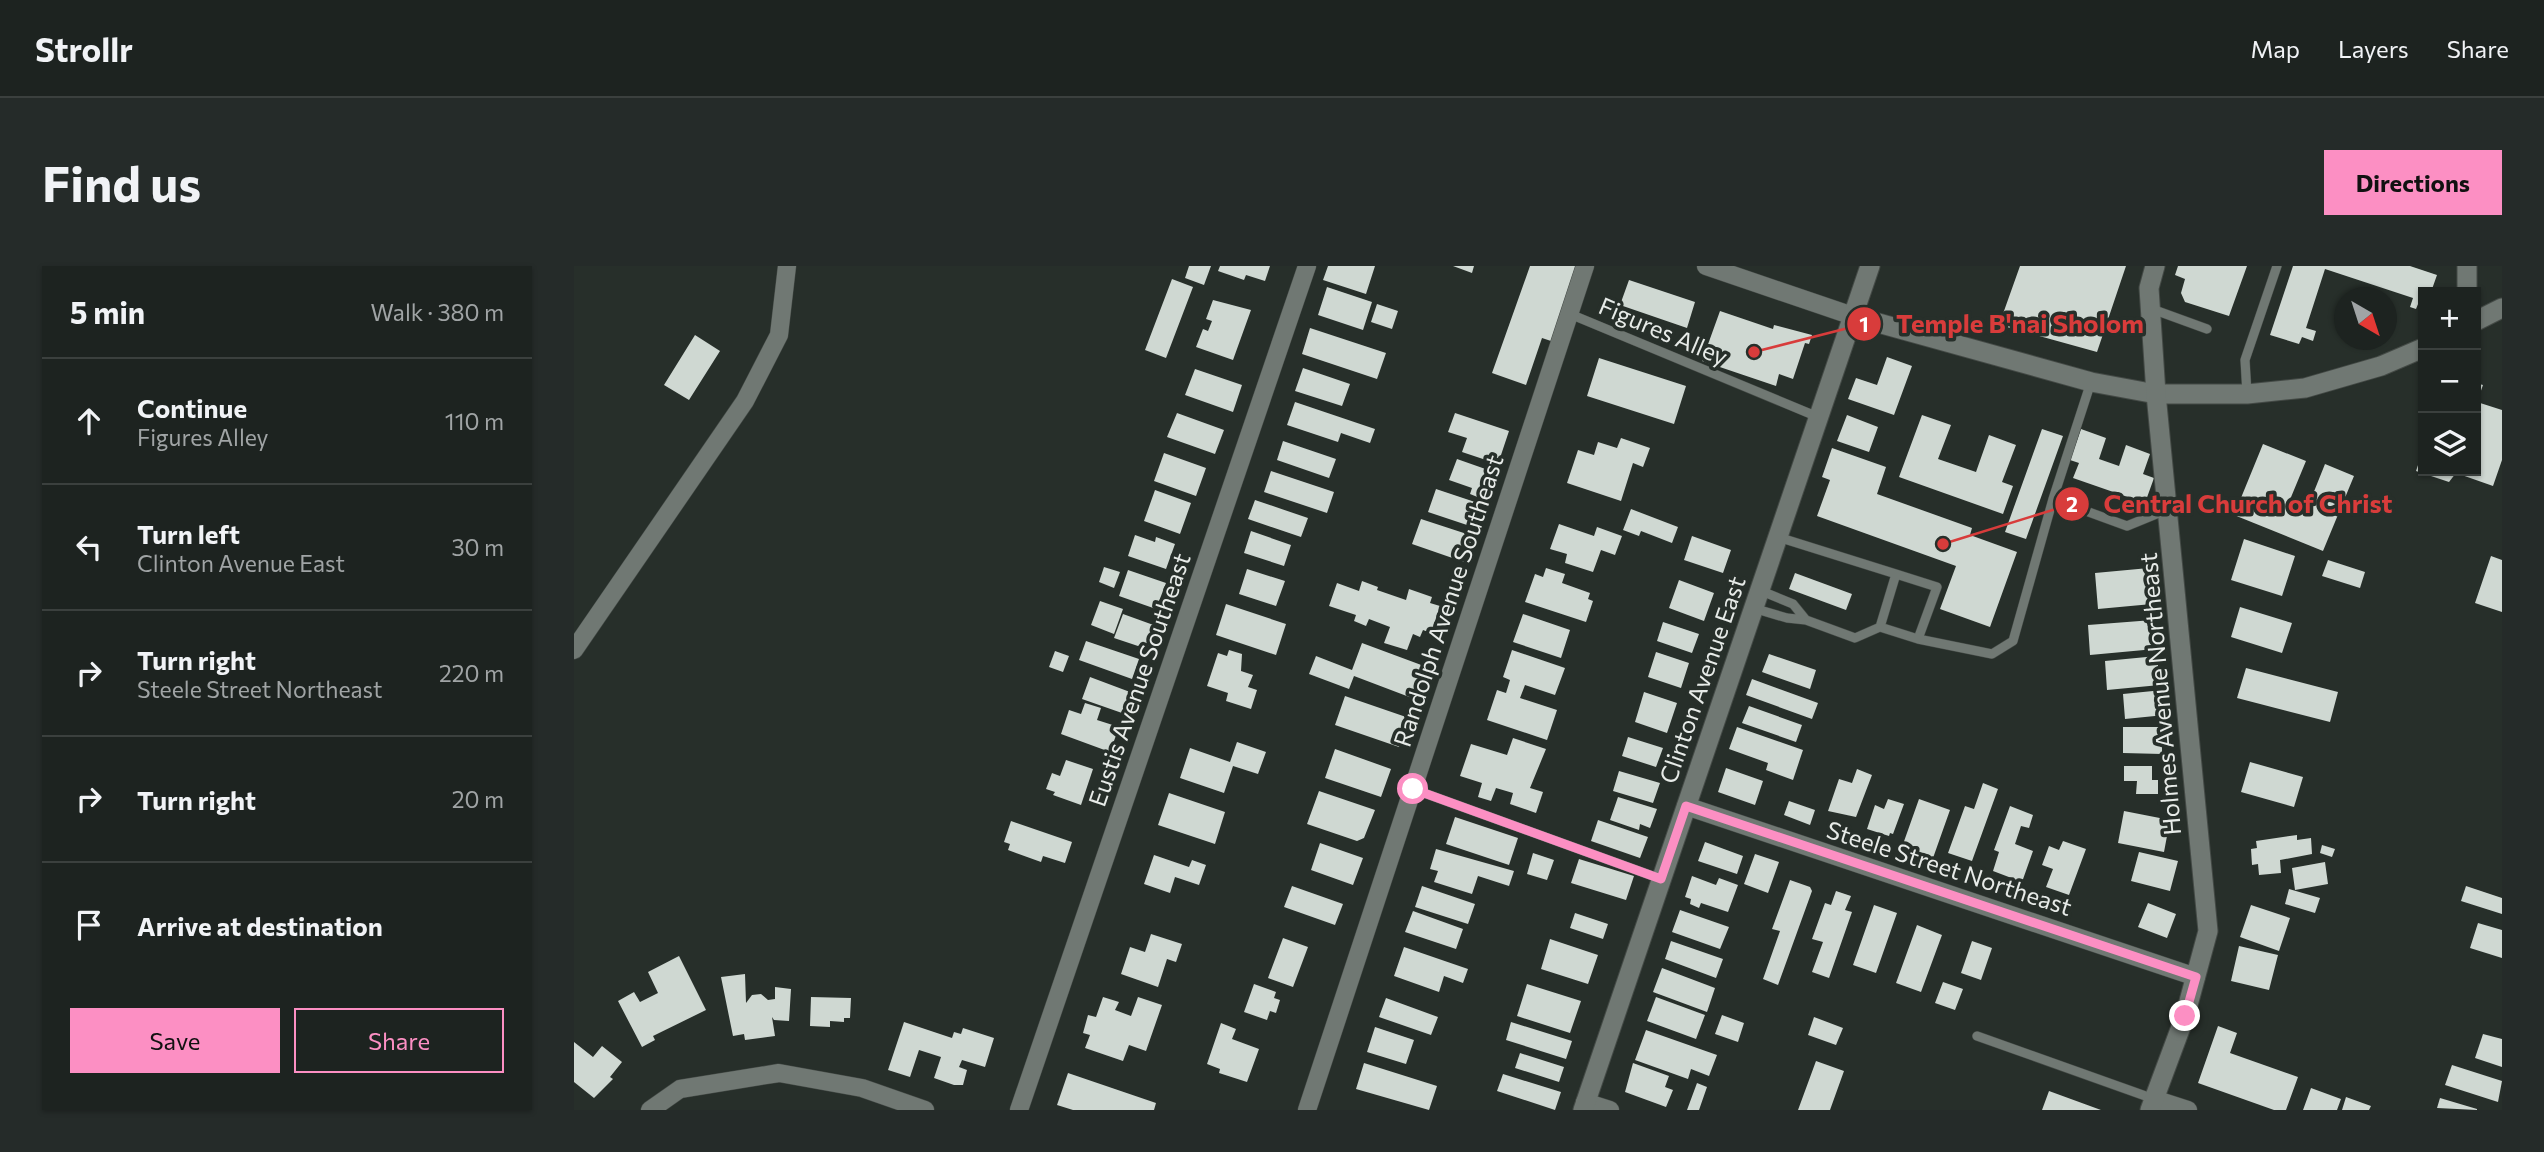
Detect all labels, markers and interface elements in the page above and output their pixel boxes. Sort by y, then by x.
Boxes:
text: Strollr [35,28,133,69]
text: Map [2251,34,2300,63]
text: Layers [2338,34,2409,63]
text: Share [2447,34,2509,63]
button: Directions [2324,150,2502,215]
text: Find us [42,152,201,212]
north arrow [2334,287,2397,350]
map controls [2418,287,2481,476]
button: + [2418,287,2481,350]
street label: Figures Alley [1595,290,1732,371]
text: 5 min [70,293,145,330]
text: Walk · 380 m [371,298,504,326]
callout: Temple B'nai Sholom [1847,301,2158,348]
text: Temple B'nai Sholom [1896,307,2144,338]
text: 1 [1859,311,1869,336]
button: − [2418,350,2481,413]
text: Continue [137,392,247,423]
icon: ahead [70,402,108,440]
text: 110 m [445,407,504,435]
button: layers [2418,413,2481,476]
text: Figures Alley [137,423,269,451]
street label: Randolph Avenue Southeast [1387,451,1509,750]
callout: Central Church of Christ [2055,481,2407,528]
text: Central Church of Christ [2103,487,2393,518]
text: 2 [2066,491,2078,516]
text: Turn left [137,518,240,549]
icon: left [70,528,108,566]
text: 30 m [451,533,504,561]
text: Clinton Avenue East [137,549,345,577]
street label: Eustis Avenue Southeast [1082,549,1196,810]
street label: Holmes Avenue Northeast [2133,551,2186,837]
street label: Clinton Avenue East [1653,572,1751,787]
text: Turn right [137,644,256,675]
icon: right [70,654,108,692]
text: 220 m [439,659,504,687]
text: Steele Street Northeast [137,675,382,703]
route start [1397,773,1428,804]
icon: right [70,780,108,818]
text: Turn right [137,784,256,815]
text: 20 m [452,785,504,813]
street label: Steele Street Northeast [1823,814,2076,921]
icon: arrive [70,906,108,944]
text: Arrive at destination [137,910,383,941]
route end [2169,1000,2200,1031]
button: Save [70,1008,280,1073]
button: Share [294,1008,504,1073]

